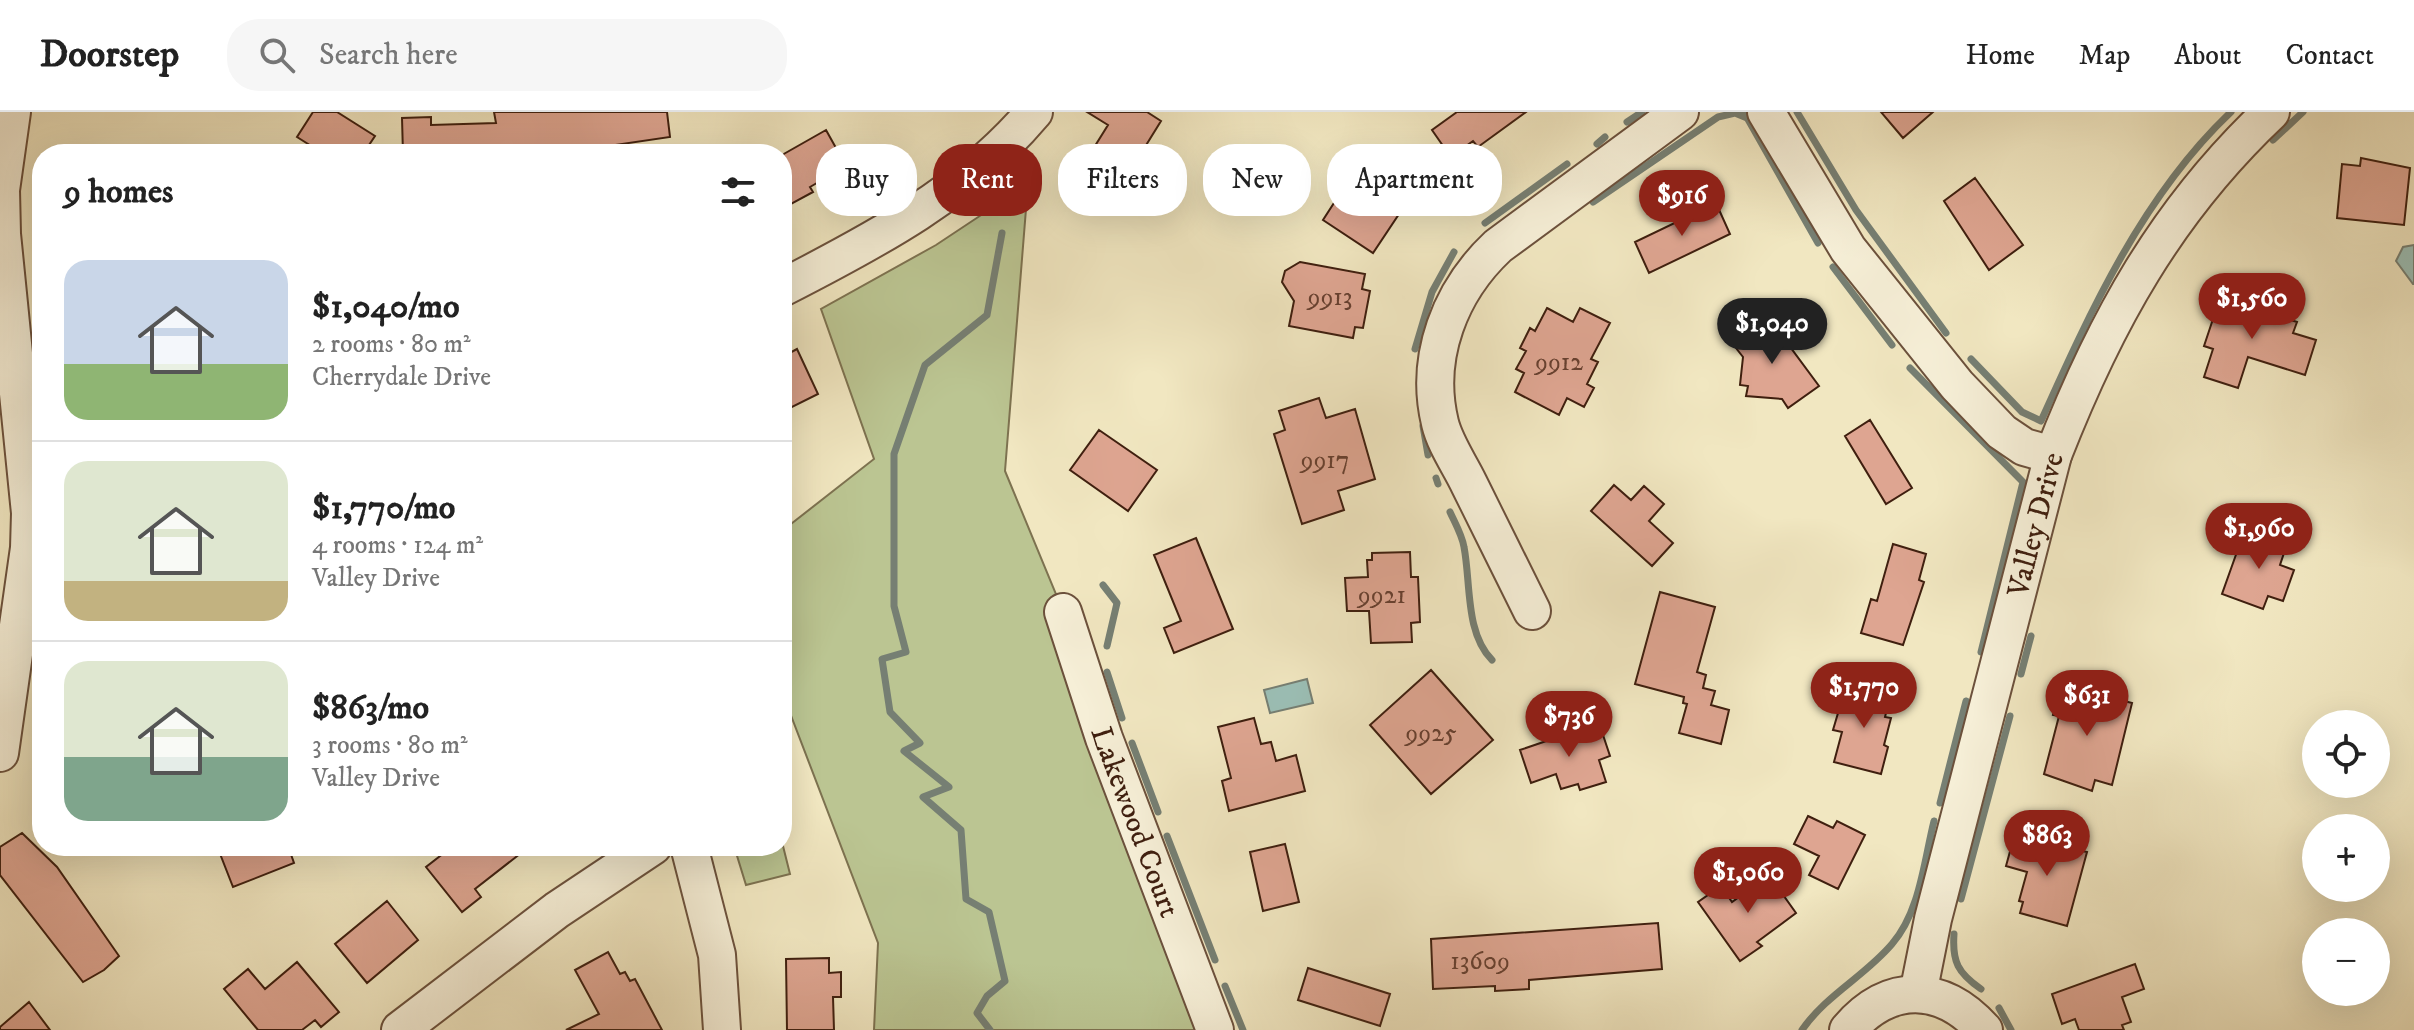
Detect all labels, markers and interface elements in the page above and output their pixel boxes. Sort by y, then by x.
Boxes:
search box [227,19,787,91]
text: Doorstep [40,31,179,79]
icon: search [255,33,299,77]
text: Search here [319,37,458,74]
text: Home [1966,38,2035,73]
text: Map [2079,38,2130,73]
text: About [2174,38,2241,73]
text: Contact [2285,38,2374,73]
chip: Buy [816,144,917,216]
chip: Rent [933,144,1042,216]
chip: Filters [1058,144,1187,216]
chip: New [1203,144,1311,216]
chip: Apartment [1327,144,1502,216]
icon: filters [716,170,760,214]
pin: $916 [1635,170,1729,238]
text: 9 homes [64,171,173,213]
text: $916 [1657,179,1707,212]
pin: $1,560 [2187,273,2317,341]
house number: 9913 [1305,281,1353,314]
text: $1,560 [2217,282,2287,315]
text: $1,040/mo [312,286,459,328]
icon: home [128,292,224,388]
pin: $1,040 [1707,298,1837,366]
text: $1,040 [1735,307,1809,340]
text: 2 rooms · 80 m² [312,328,471,361]
house number: 9912 [1533,346,1583,379]
text: Cherrydale Drive [312,361,491,394]
house number: 9917 [1298,444,1350,477]
street label: Valley Drive [2000,449,2073,602]
text: $1,770/mo [312,487,455,529]
icon: home [128,493,224,589]
pin: $1,960 [2194,503,2324,571]
text: $1,960 [2223,512,2295,545]
text: 4 rooms · 124 m² [312,529,483,562]
text: Valley Drive [312,562,440,595]
house number: 9921 [1356,579,1406,612]
pin: $1,770 [1799,662,1929,730]
pin: $631 [2040,670,2134,738]
text: $1,770 [1829,671,1899,704]
text: $631 [2064,679,2110,712]
text: $863/mo [312,687,429,729]
pin: $736 [1522,691,1616,759]
icon: home [128,693,224,789]
text: $736 [1543,700,1595,733]
map controls [2302,710,2390,1006]
button: locate [2302,710,2390,798]
house number: 9925 [1403,717,1457,750]
street label: Lakewood Court [1082,722,1187,923]
text: 3 rooms · 80 m² [312,729,468,762]
text: Valley Drive [312,762,440,795]
pin: $863 [2000,810,2094,878]
button: + [2302,814,2390,902]
text: $863 [2022,819,2072,852]
pin: $1,060 [1683,847,1813,915]
text: $1,060 [1712,856,1784,889]
button: − [2302,918,2390,1006]
house number: 13609 [1450,945,1510,978]

